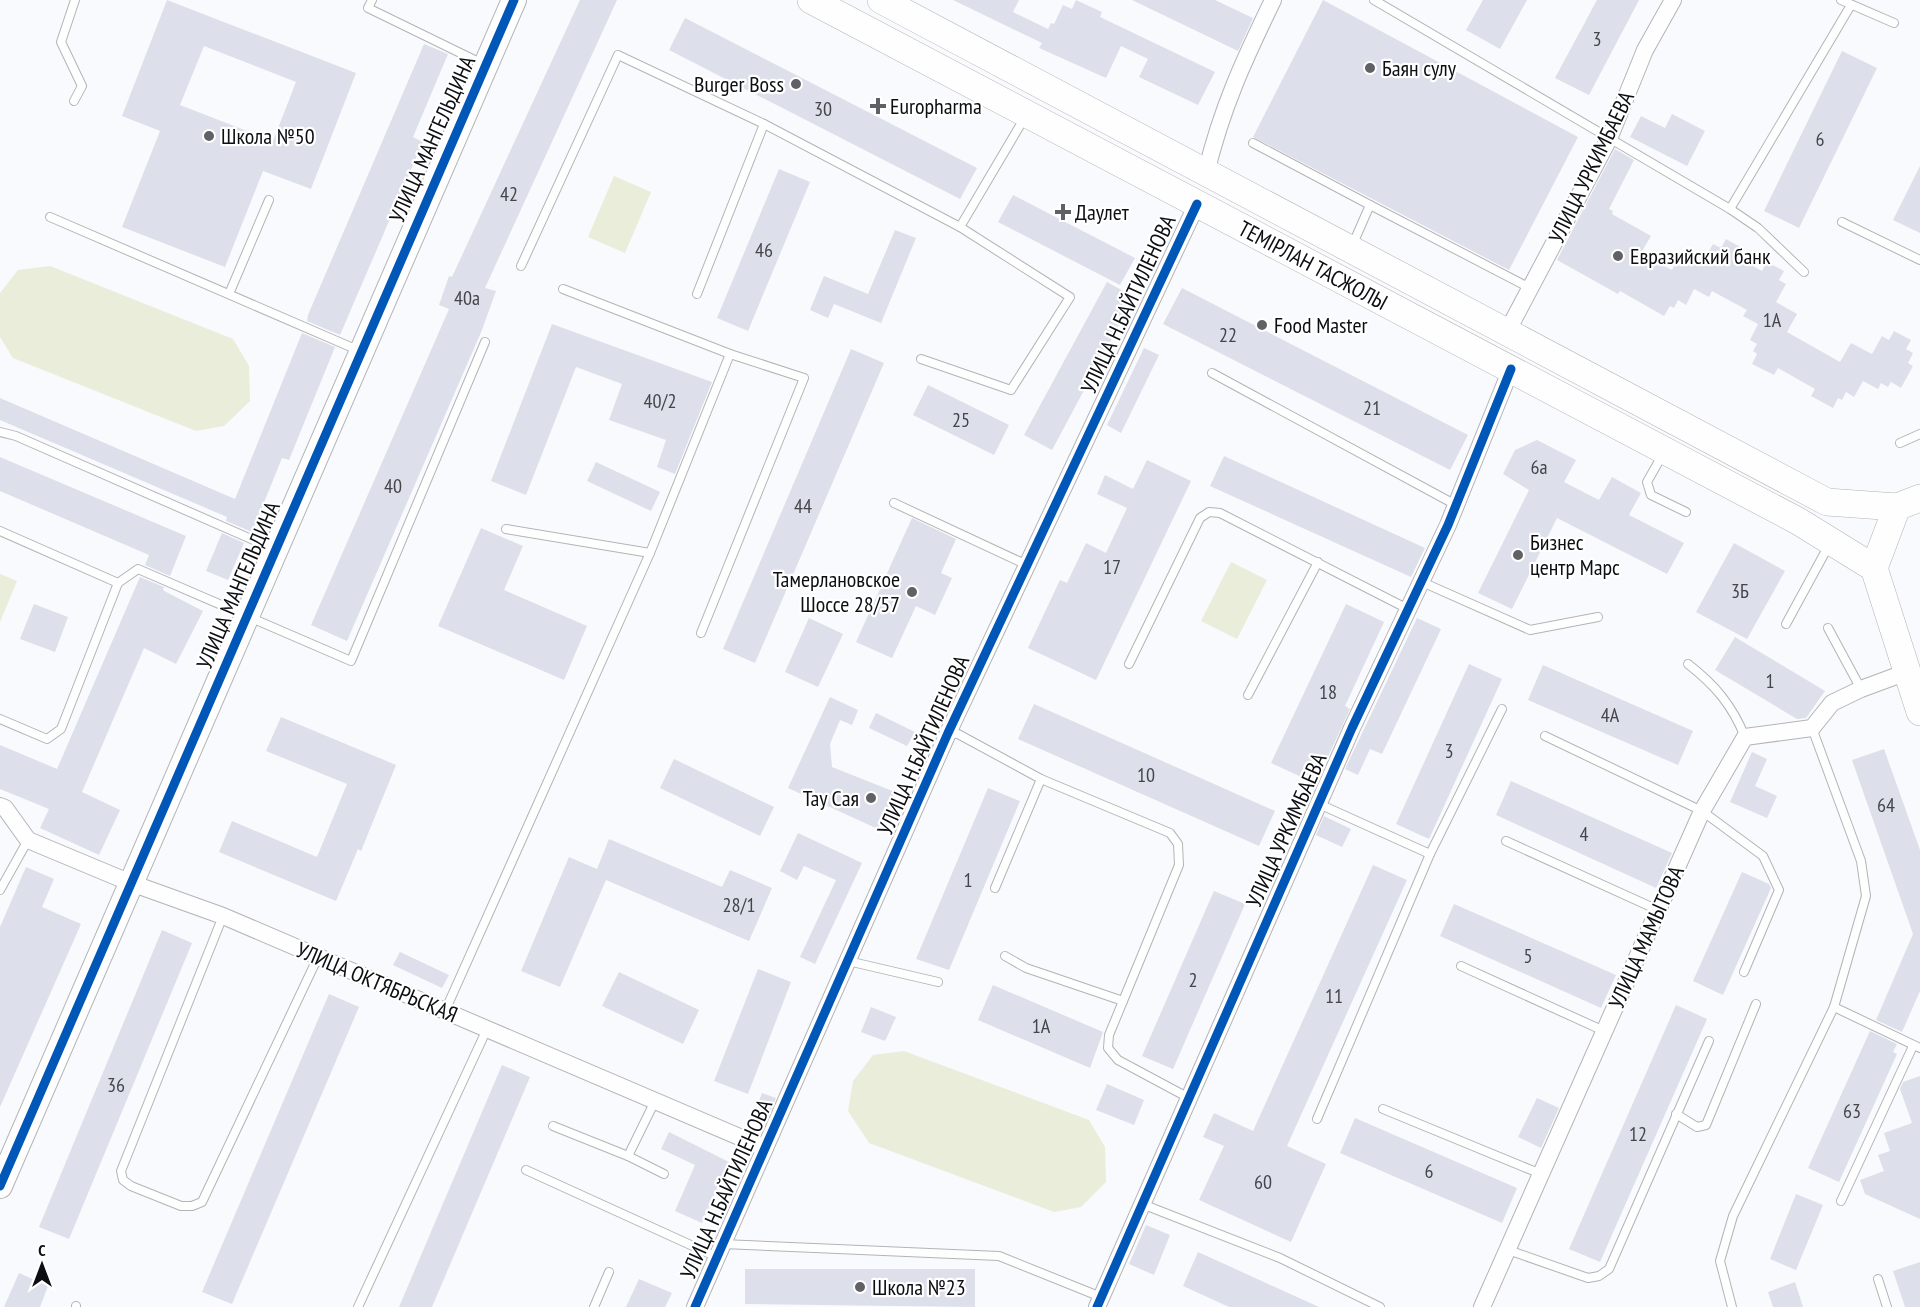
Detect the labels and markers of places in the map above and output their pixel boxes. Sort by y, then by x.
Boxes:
place label: Баян сулу [1382,54,1457,82]
marker: Баян сулу [1363,61,1377,75]
place label: Burger Boss [694,70,784,98]
marker: Burger Boss [789,77,803,91]
place label: Europharma [890,92,982,120]
marker: Europharma [871,99,885,113]
place label: Школа №50 [221,122,315,150]
marker: Школа №50 [202,129,216,143]
place label: Даулет [1075,198,1130,226]
marker: Даулет [1056,205,1070,219]
place label: Евразийский банк [1630,242,1771,270]
marker: Евразийский банк [1611,249,1625,263]
place label: Food Master [1274,311,1368,339]
marker: Food Master [1255,318,1269,332]
place label: Бизнес центр Марс [1530,528,1620,581]
marker: Бизнес центр Марс [1511,548,1525,562]
place label: Тамерлановское Шоссе 28/57 [773,565,900,618]
marker: Тамерлановское Шоссе 28/57 [905,585,919,599]
place label: Тау Сая [803,784,859,812]
marker: Тау Сая [864,791,878,805]
place label: Школа №23 [872,1273,966,1301]
marker: Школа №23 [853,1280,867,1294]

